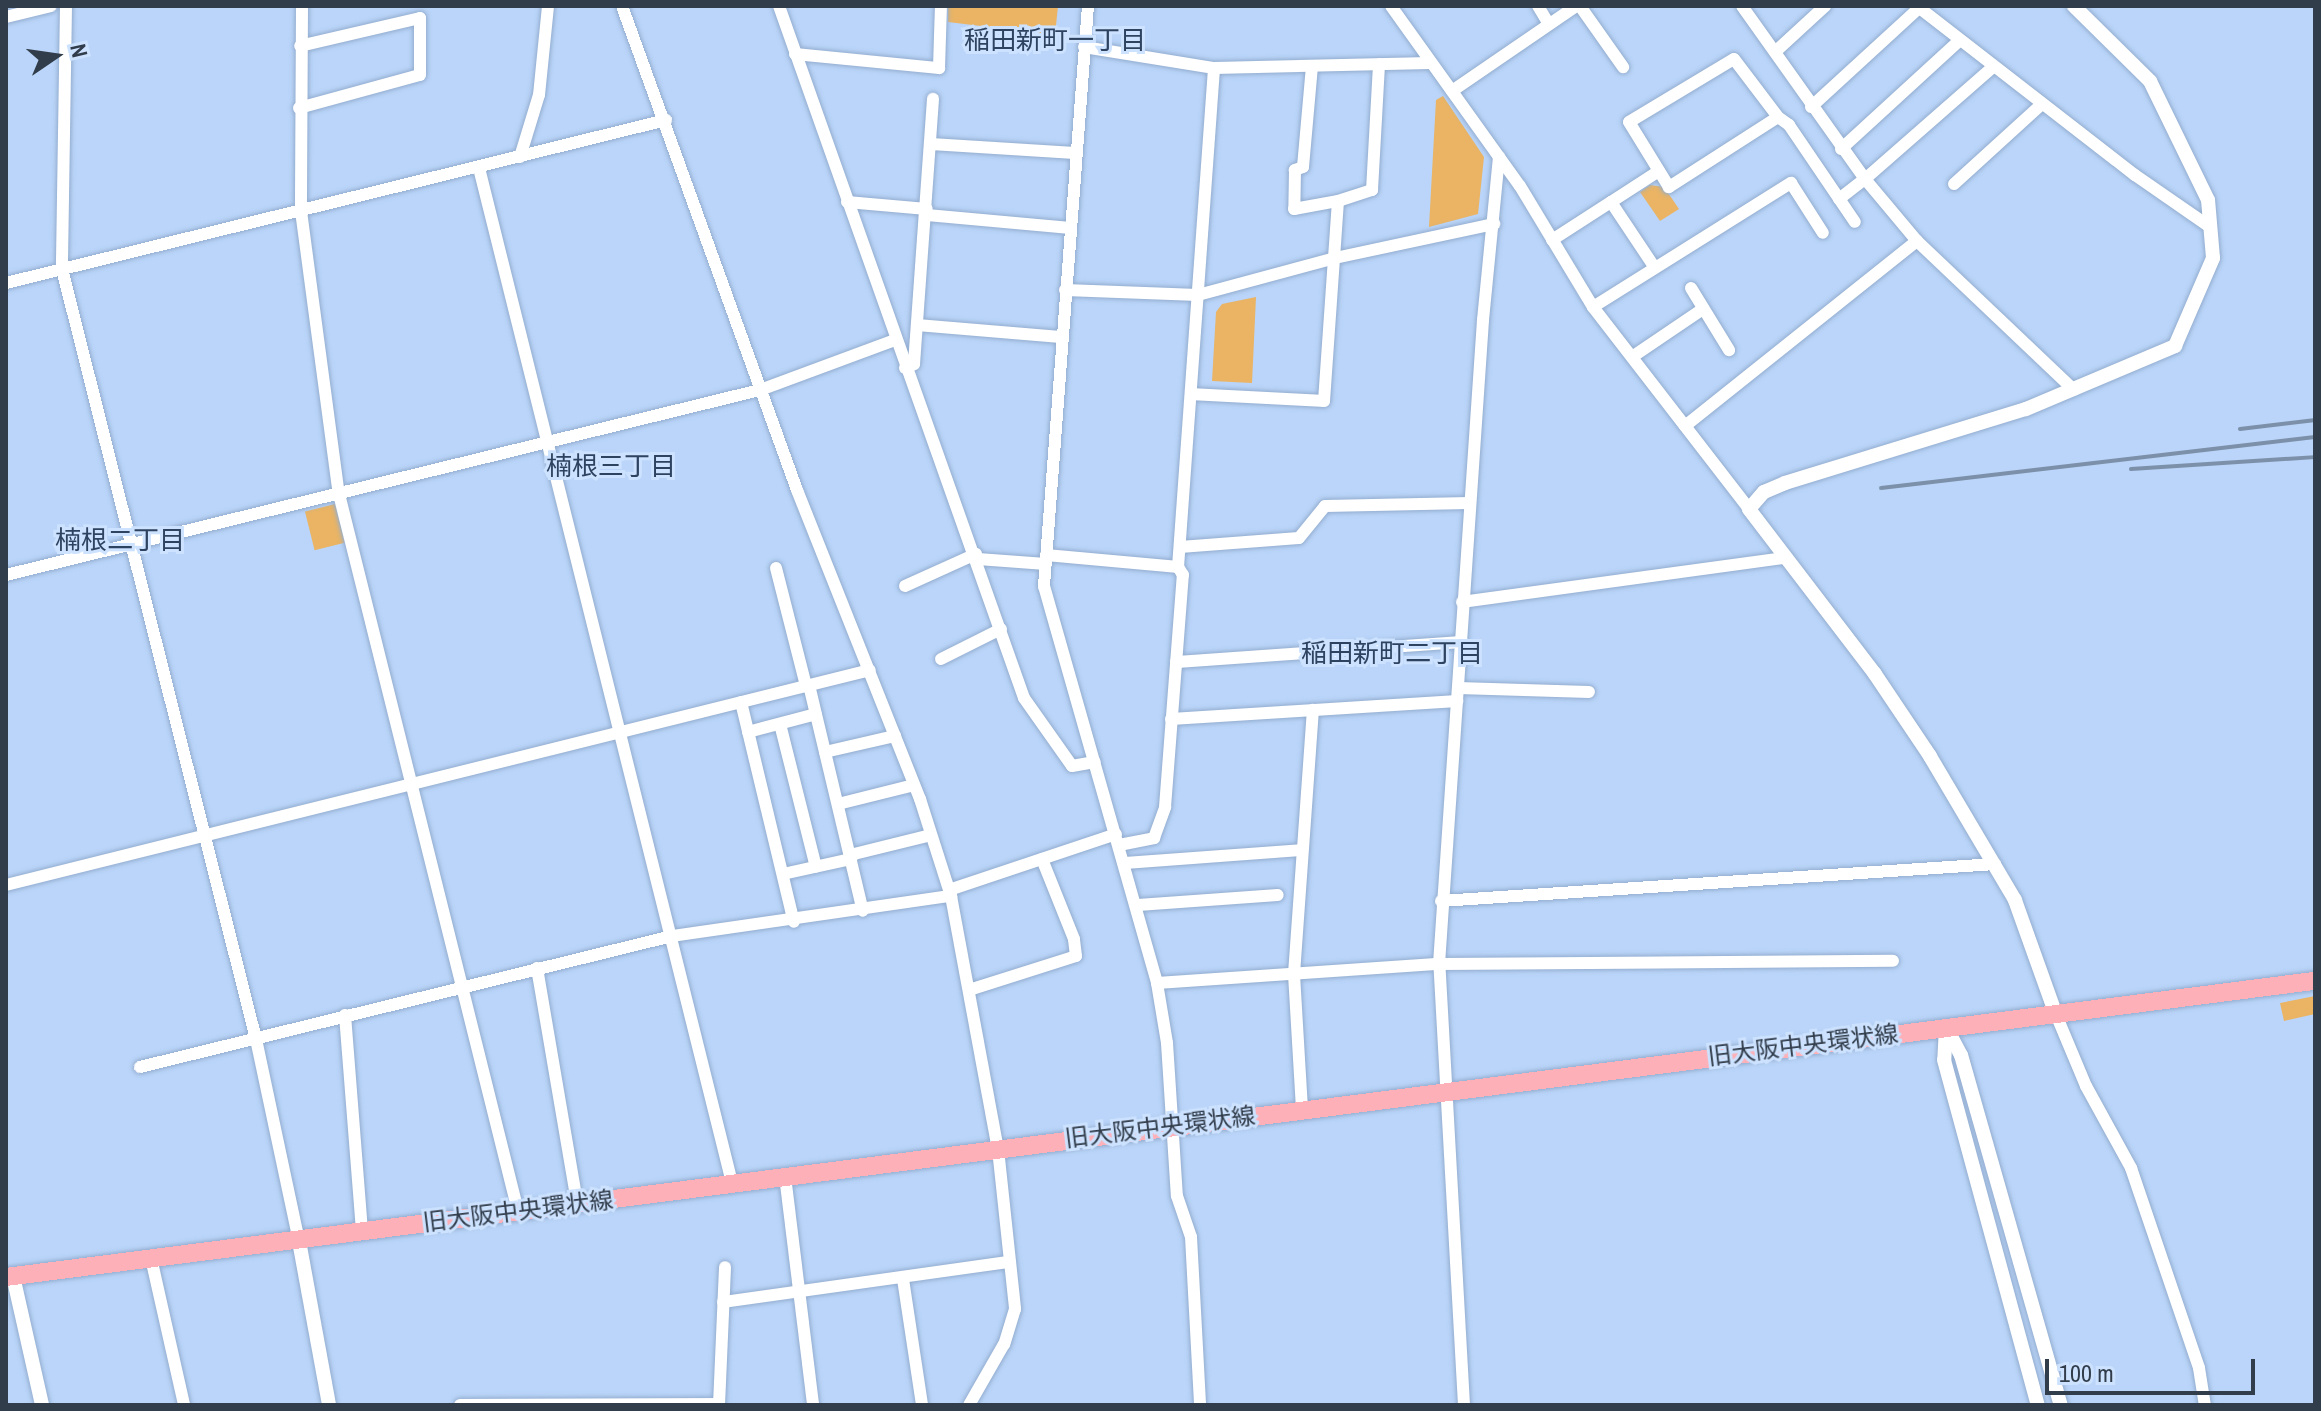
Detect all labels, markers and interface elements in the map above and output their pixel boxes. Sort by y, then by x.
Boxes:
north arrow [16,16,96,96]
district label: 稲田新町一丁目 [964,24,1146,56]
text: N [63,41,95,60]
district label: 楠根三丁目 [546,450,676,482]
district label: 楠根二丁目 [55,524,185,556]
district label: 稲田新町二丁目 [1301,637,1483,669]
street label: 旧大阪中央環状線 [1706,1019,1900,1071]
street label: 旧大阪中央環状線 [1063,1101,1257,1153]
street label: 旧大阪中央環状線 [421,1185,615,1237]
scale bar [2049,1343,2259,1393]
text: 100 m [2059,1357,2114,1389]

